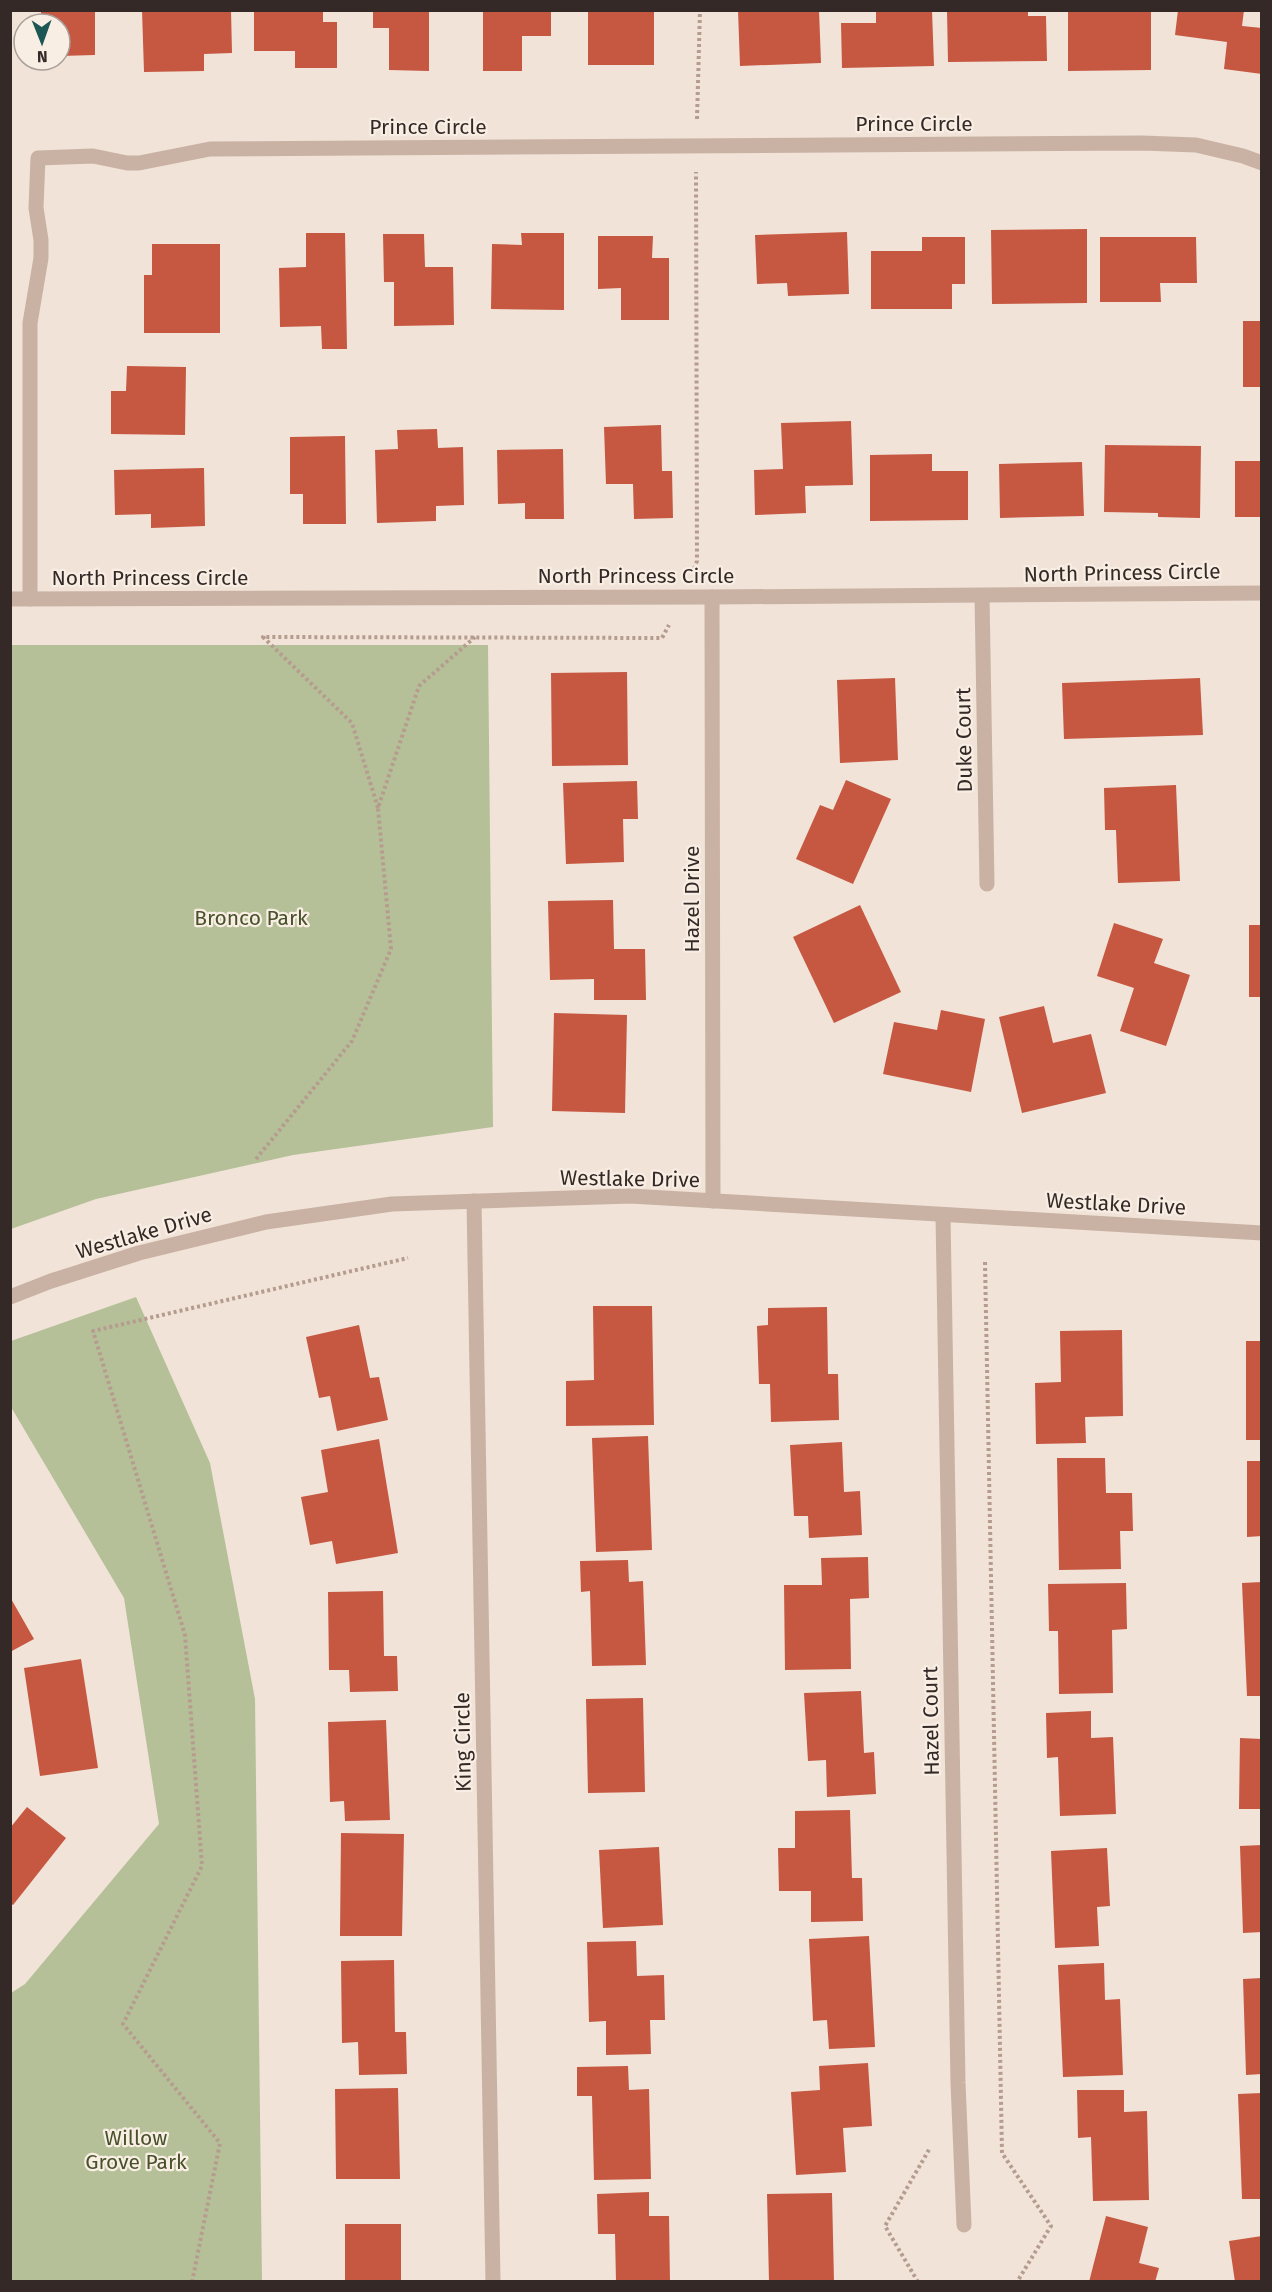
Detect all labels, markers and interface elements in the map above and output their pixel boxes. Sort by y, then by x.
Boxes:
north arrow [12,12,72,72]
text: N [37,47,48,66]
street label: Prince Circle [855,111,973,137]
street label: Prince Circle [369,114,487,140]
street label: North Princess Circle [1023,558,1221,588]
street label: North Princess Circle [537,563,735,589]
street label: North Princess Circle [51,565,249,591]
street label: Duke Court [950,687,978,793]
street label: Hazel Drive [679,845,705,953]
park label: Bronco Park [194,905,308,931]
street label: Westlake Drive [560,1165,700,1193]
street label: Westlake Drive [1045,1187,1187,1221]
street label: Westlake Drive [73,1201,215,1265]
street label: Hazel Court [917,1666,945,1776]
street label: King Circle [449,1692,477,1792]
park label: Willow Grove Park [85,2125,187,2175]

